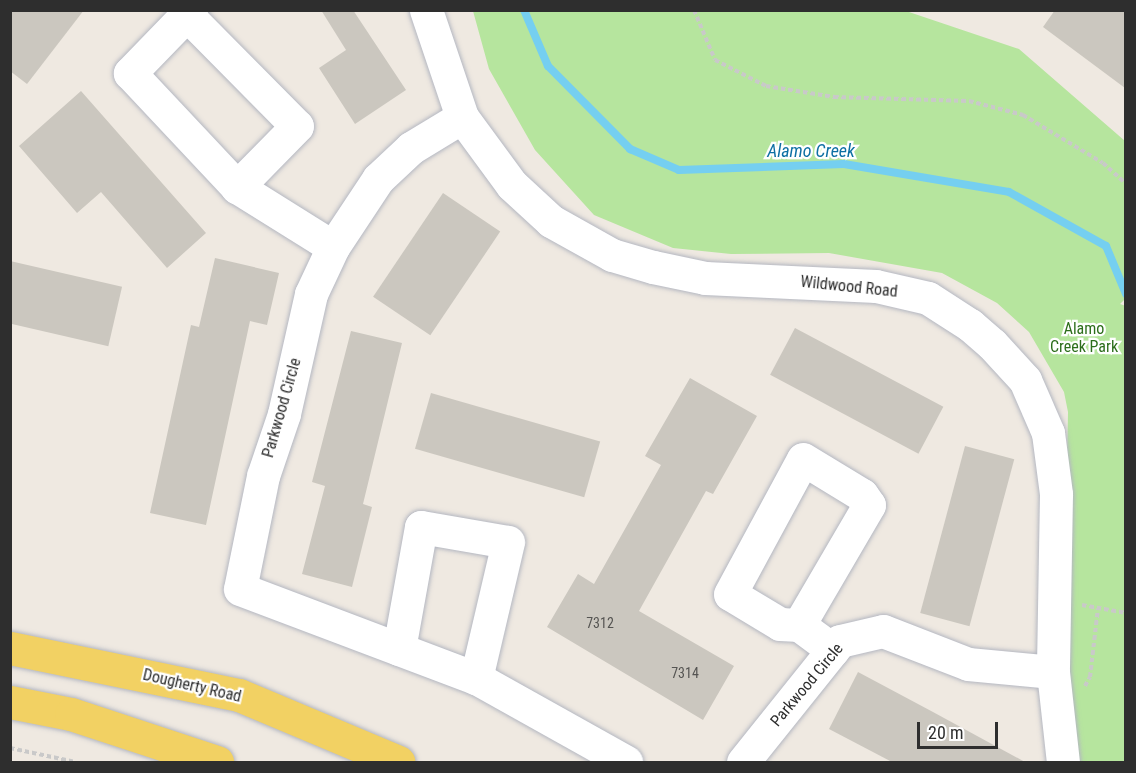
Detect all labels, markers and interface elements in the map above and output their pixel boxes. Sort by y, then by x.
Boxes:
water label: Alamo Creek [767,140,855,162]
street label: Wildwood Road [799,272,899,302]
park label: Alamo Creek Park [1050,319,1118,357]
street label: Parkwood Circle [259,356,305,460]
house number: 7312 [586,615,614,631]
street label: Parkwood Circle [767,640,847,730]
street label: Dougherty Road [141,665,243,707]
house number: 7314 [671,665,699,681]
scale bar [920,710,1001,748]
text: 20 m [928,722,963,743]

